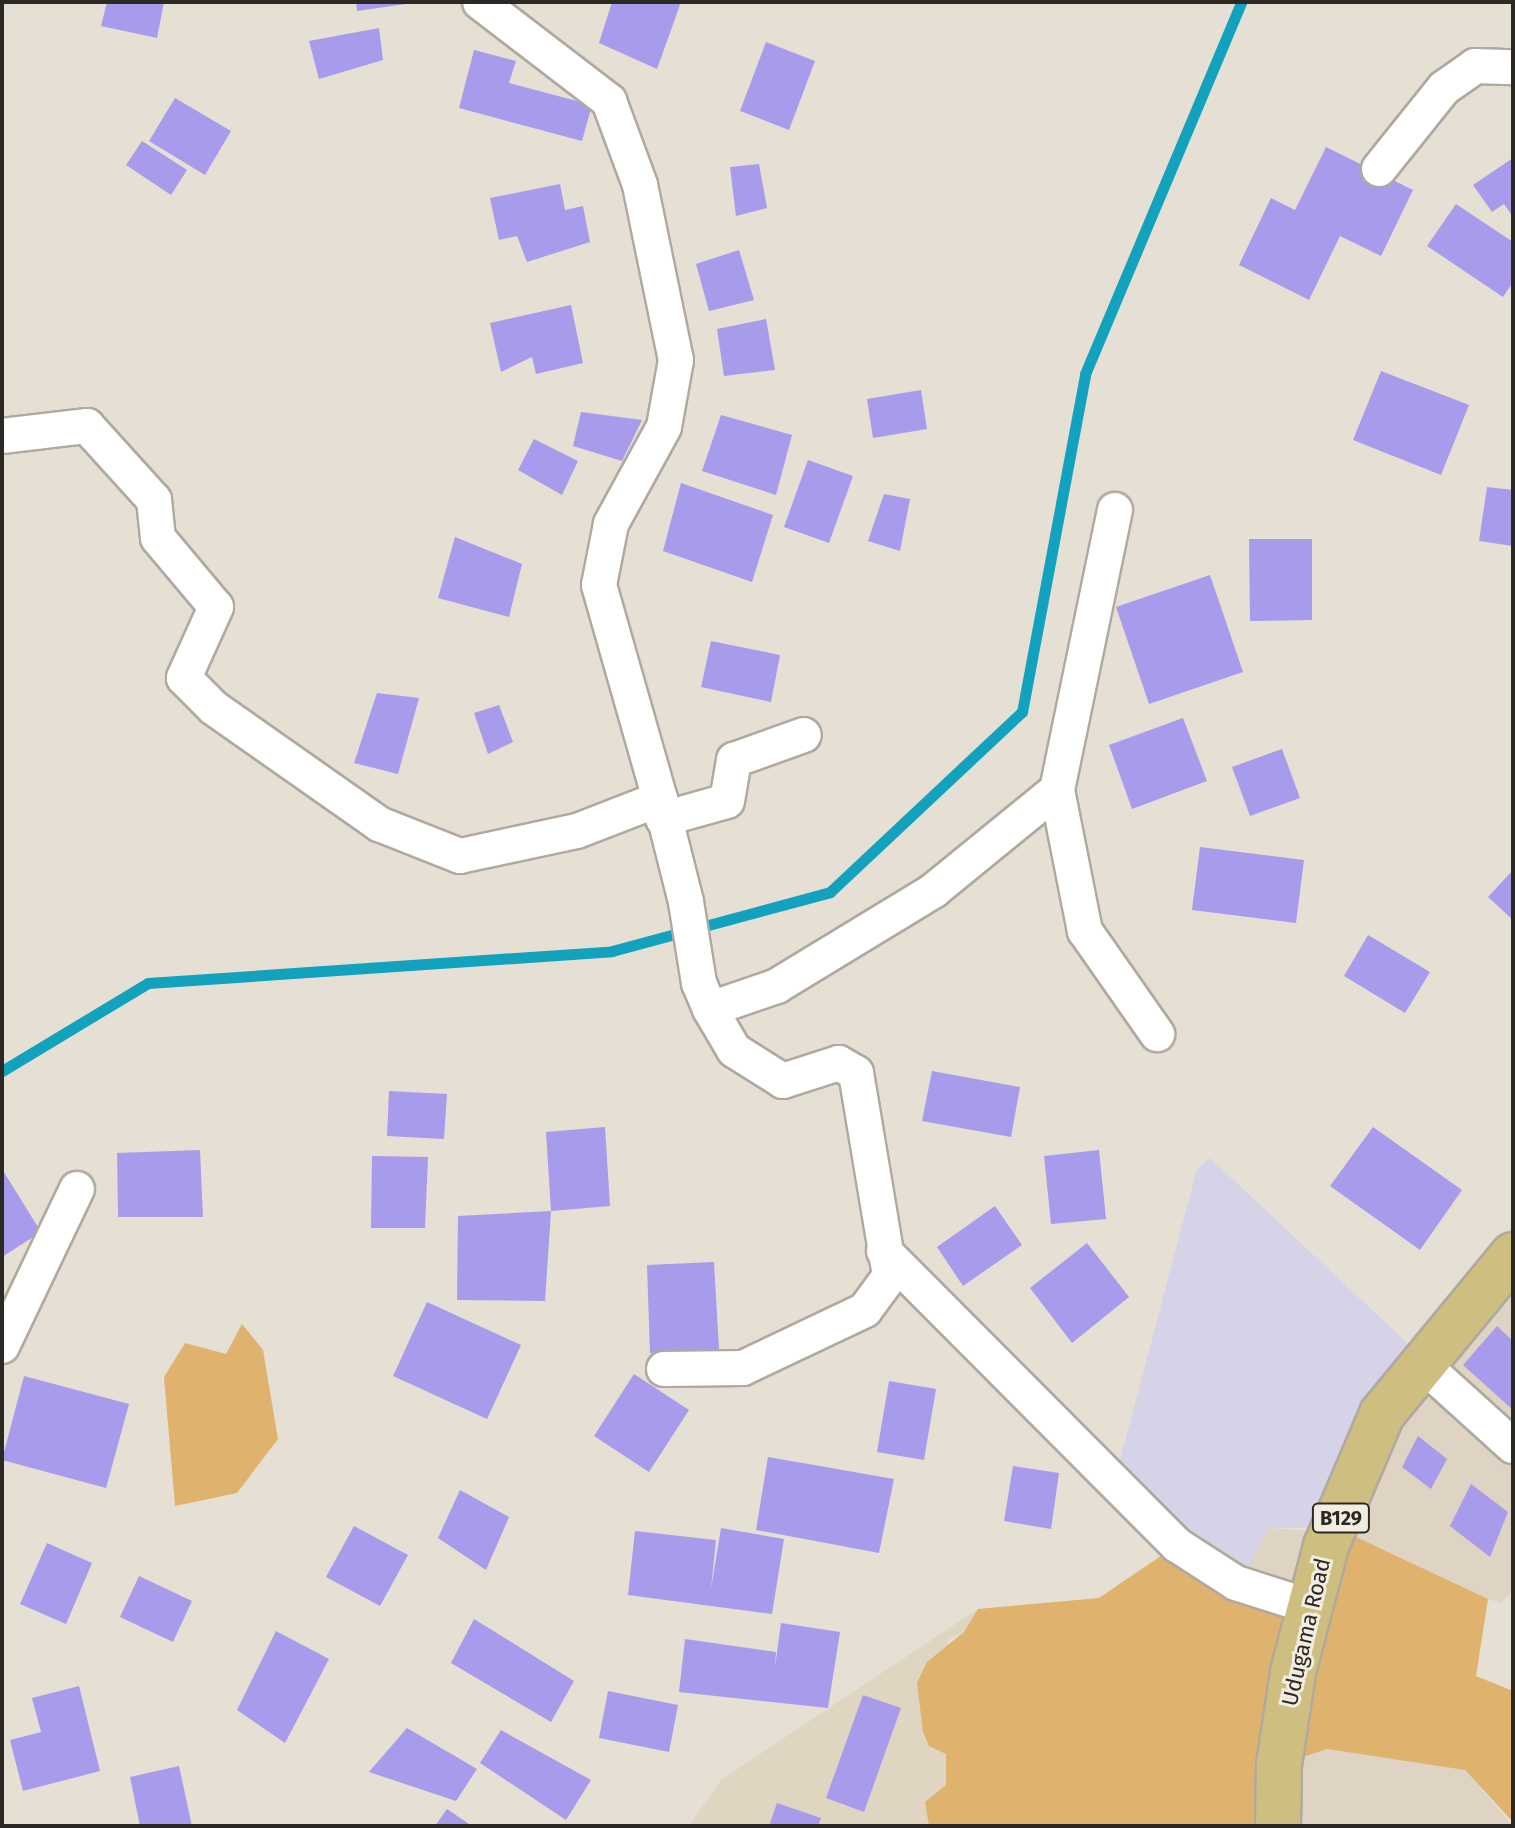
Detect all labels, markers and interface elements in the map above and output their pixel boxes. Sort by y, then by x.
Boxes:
road number: B129 [1311,1502,1371,1534]
street label: Udugama Road [1276,1556,1336,1708]

